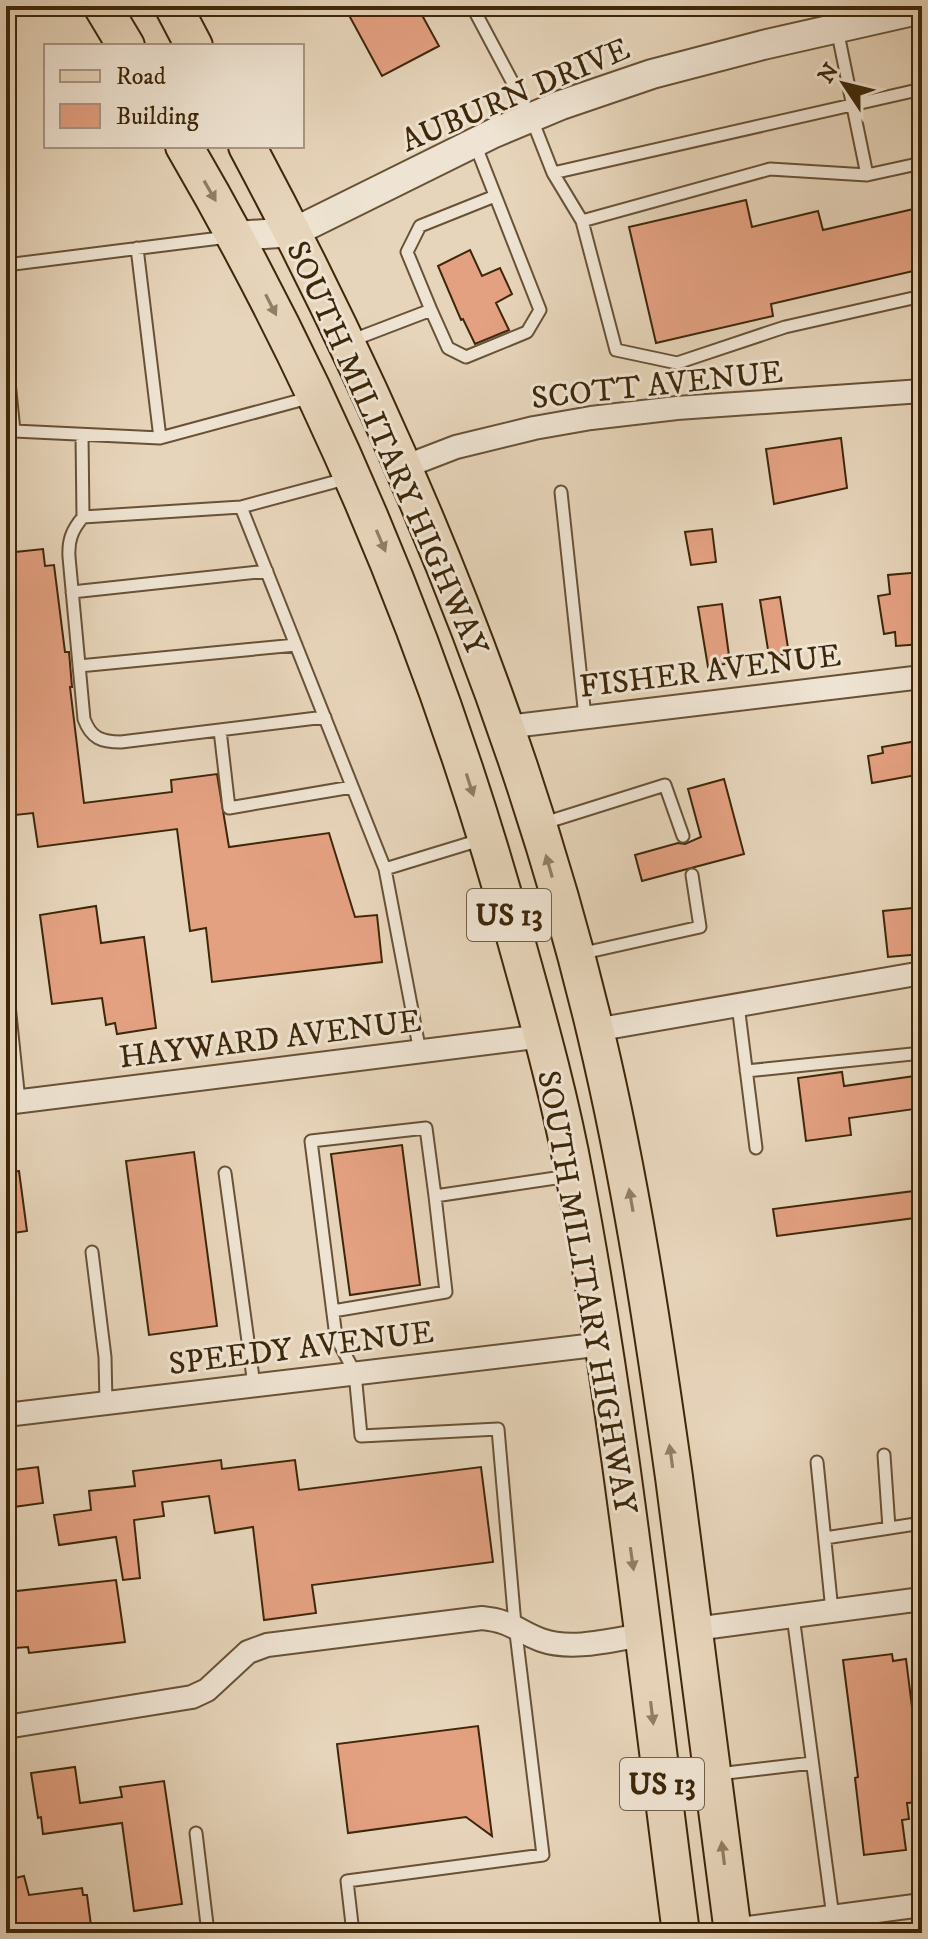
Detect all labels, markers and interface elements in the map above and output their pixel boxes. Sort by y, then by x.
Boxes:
street label: AUBURN DRIVE [395,30,636,162]
legend [44,44,304,148]
north arrow [804,44,884,124]
text: N [813,58,845,89]
text: Road [116,62,166,92]
text: Building [116,102,199,132]
one-way arrow [203,180,217,202]
street label: SOUTH MILITARY HIGHWAY [276,235,496,663]
one-way arrow [264,294,278,317]
street label: SCOTT AVENUE [529,353,785,419]
one-way arrow [374,529,387,553]
street label: FISHER AVENUE [577,636,843,708]
one-way arrow [465,773,477,797]
one-way arrow [543,853,555,878]
road number: US 13 [467,889,551,941]
street label: HAYWARD AVENUE [117,1002,424,1078]
street label: SOUTH MILITARY HIGHWAY [527,1067,645,1518]
one-way arrow [625,1187,637,1212]
street label: SPEEDY AVENUE [166,1313,436,1385]
one-way arrow [664,1444,677,1469]
one-way arrow [626,1546,639,1571]
one-way arrow [646,1701,659,1726]
road number: US 13 [620,1758,704,1810]
one-way arrow [716,1840,729,1865]

